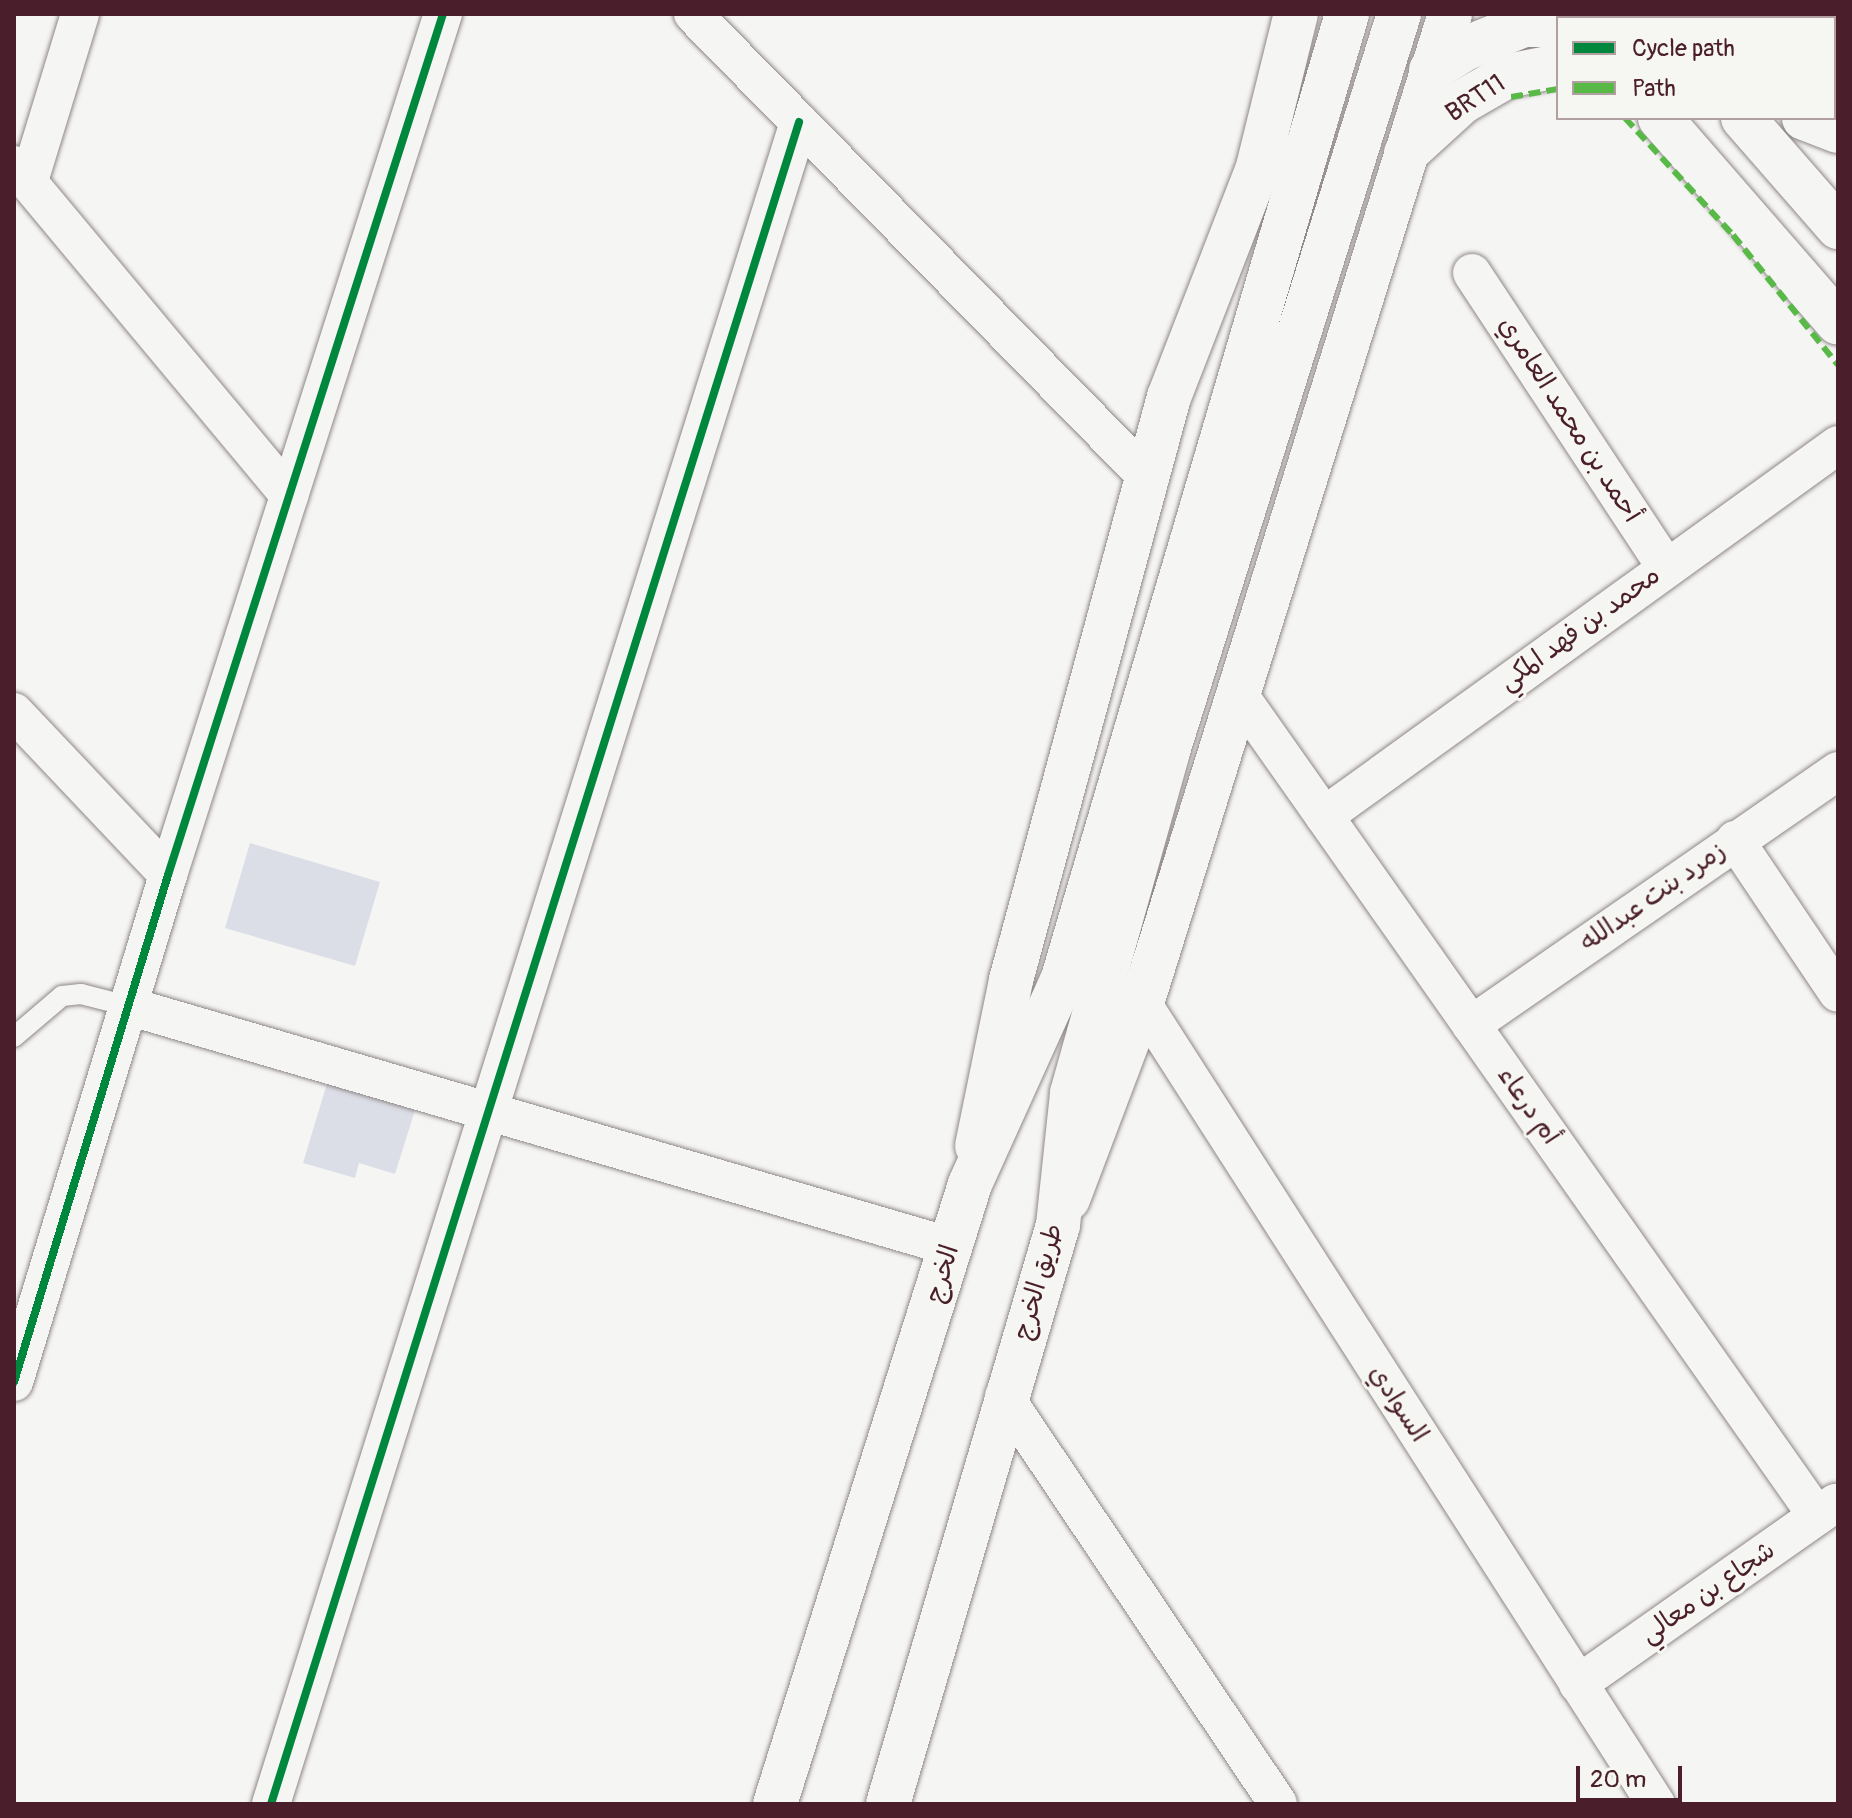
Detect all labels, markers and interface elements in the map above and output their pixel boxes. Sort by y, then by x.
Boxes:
legend [1556,16,1836,120]
text: Cycle path [1632,34,1735,63]
street label: BRT11 [1440,68,1512,130]
text: Path [1632,74,1676,103]
street label: أحمد بن محمد العامري [1491,311,1647,529]
street label: محمد بن فهد المكي [1493,560,1667,698]
street label: زمرد بنت عبدالله [1574,835,1732,959]
street label: أم درعاء [1490,1061,1566,1151]
street label: طريق الخرج [1008,1220,1070,1344]
street label: الخرج [919,1241,967,1307]
street label: السوادي [1362,1359,1434,1449]
street label: شجاع بن معالي [1635,1535,1781,1651]
scale bar [1580,1750,1686,1800]
text: 20 m [1590,1765,1646,1794]

